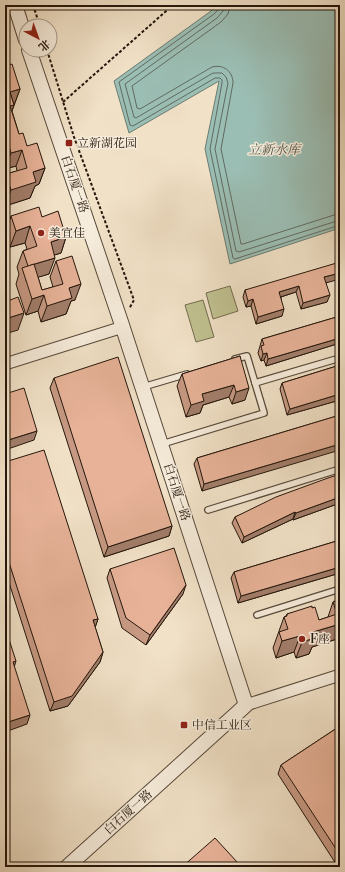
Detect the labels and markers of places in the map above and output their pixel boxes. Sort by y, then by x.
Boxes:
place label: 立新湖花园 [77,136,137,151]
marker: 立新湖花园 [64,138,74,148]
place label: 美宜佳 [49,226,85,241]
marker: 美宜佳 [36,228,46,238]
place label: F座 [310,632,330,647]
marker: F座 [297,634,307,644]
place label: 中信工业区 [192,718,252,733]
marker: 中信工业区 [179,720,189,730]

